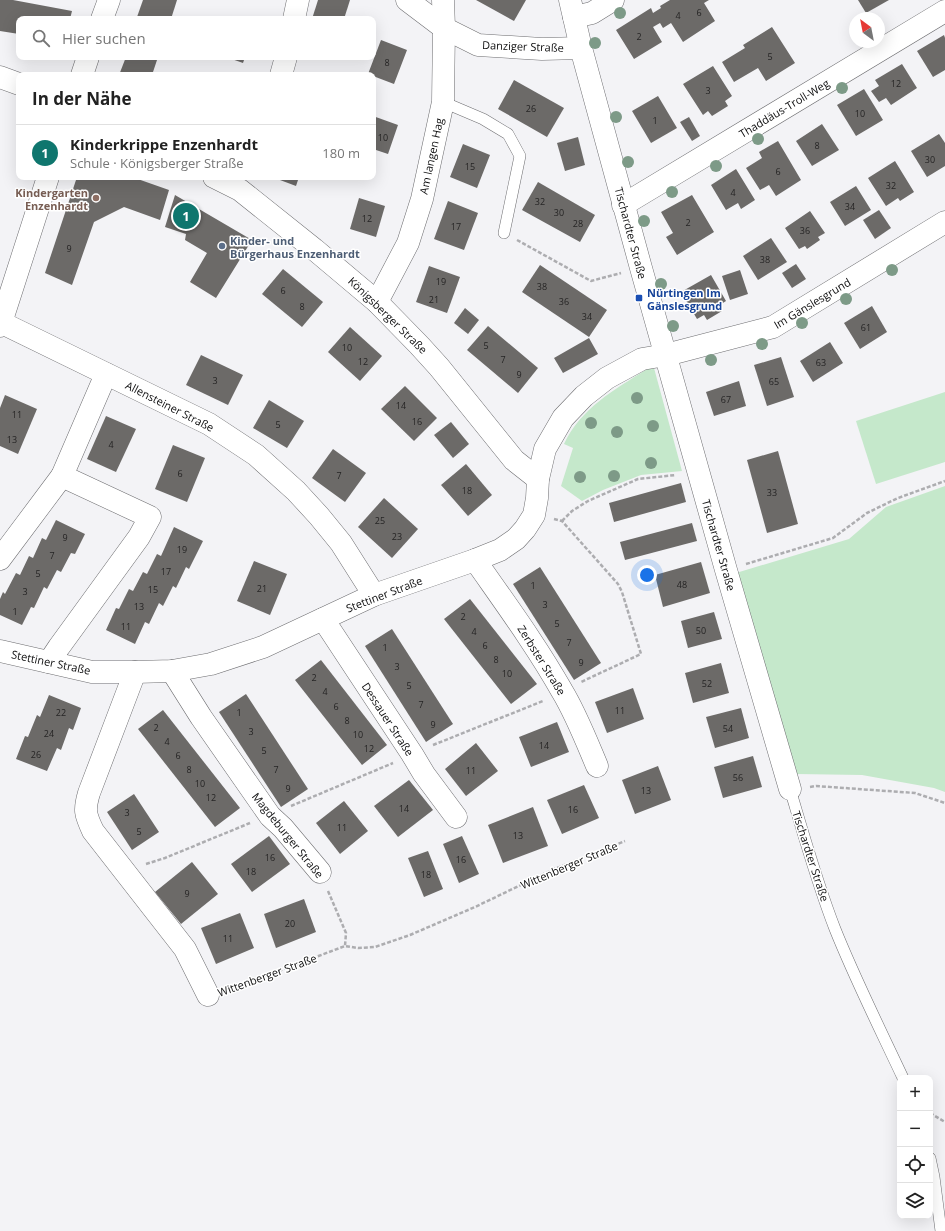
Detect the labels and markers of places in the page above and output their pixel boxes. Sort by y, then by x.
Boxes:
place label: Kindergarten Enzenhardt [15,185,88,213]
marker: Kindergarten Enzenhardt [91,193,101,203]
pin: 1 [173,201,199,231]
place label: Kinder- und Bürgerhaus Enzenhardt [230,233,360,261]
marker: Kinder- und Bürgerhaus Enzenhardt [217,241,227,251]
place label: Nürtingen Im Gänslesgrund [647,285,722,313]
marker: Nürtingen Im Gänslesgrund [634,293,644,303]

